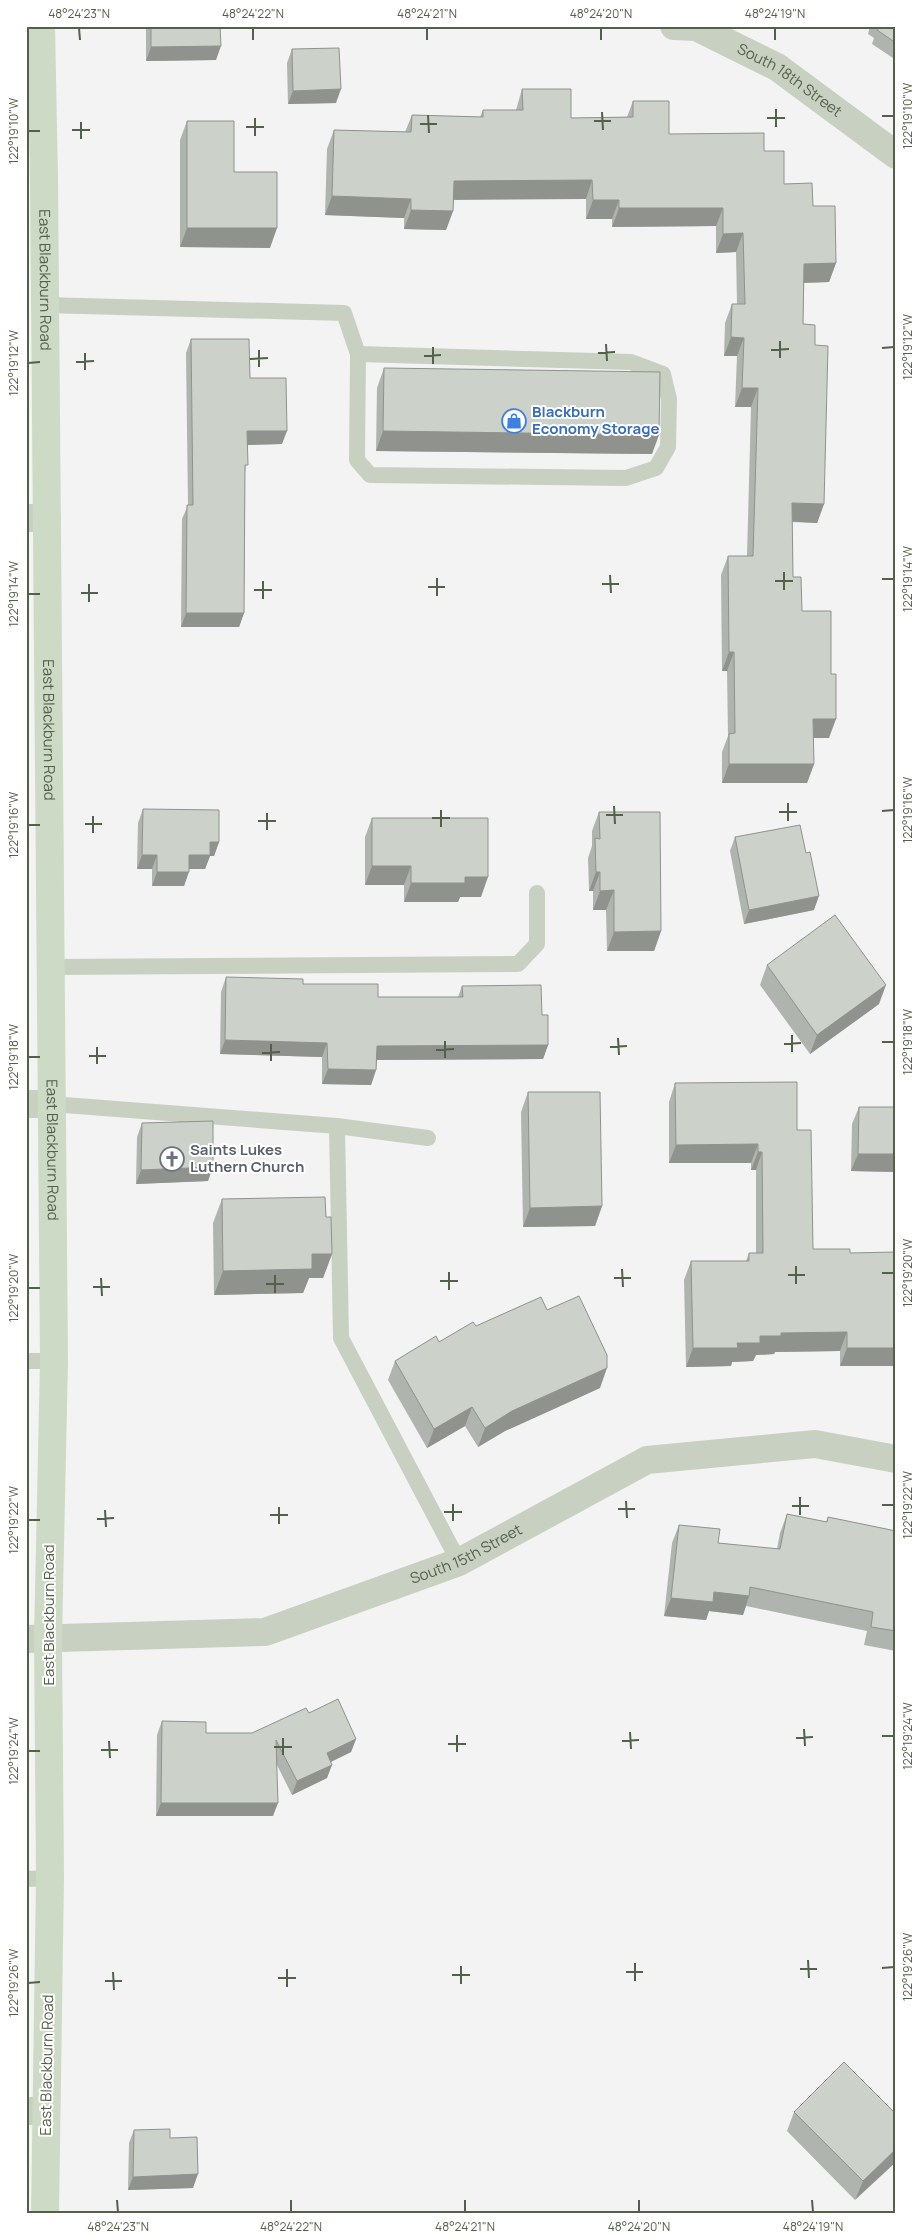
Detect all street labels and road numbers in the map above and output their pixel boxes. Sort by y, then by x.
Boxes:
street label: South 18th Street [734,38,847,122]
street label: East Blackburn Road [34,209,56,351]
street label: East Blackburn Road [38,659,60,801]
street label: East Blackburn Road [42,1079,64,1221]
street label: South 15th Street [407,1519,526,1589]
street label: East Blackburn Road [38,1544,59,1686]
street label: East Blackburn Road [35,1994,58,2136]

